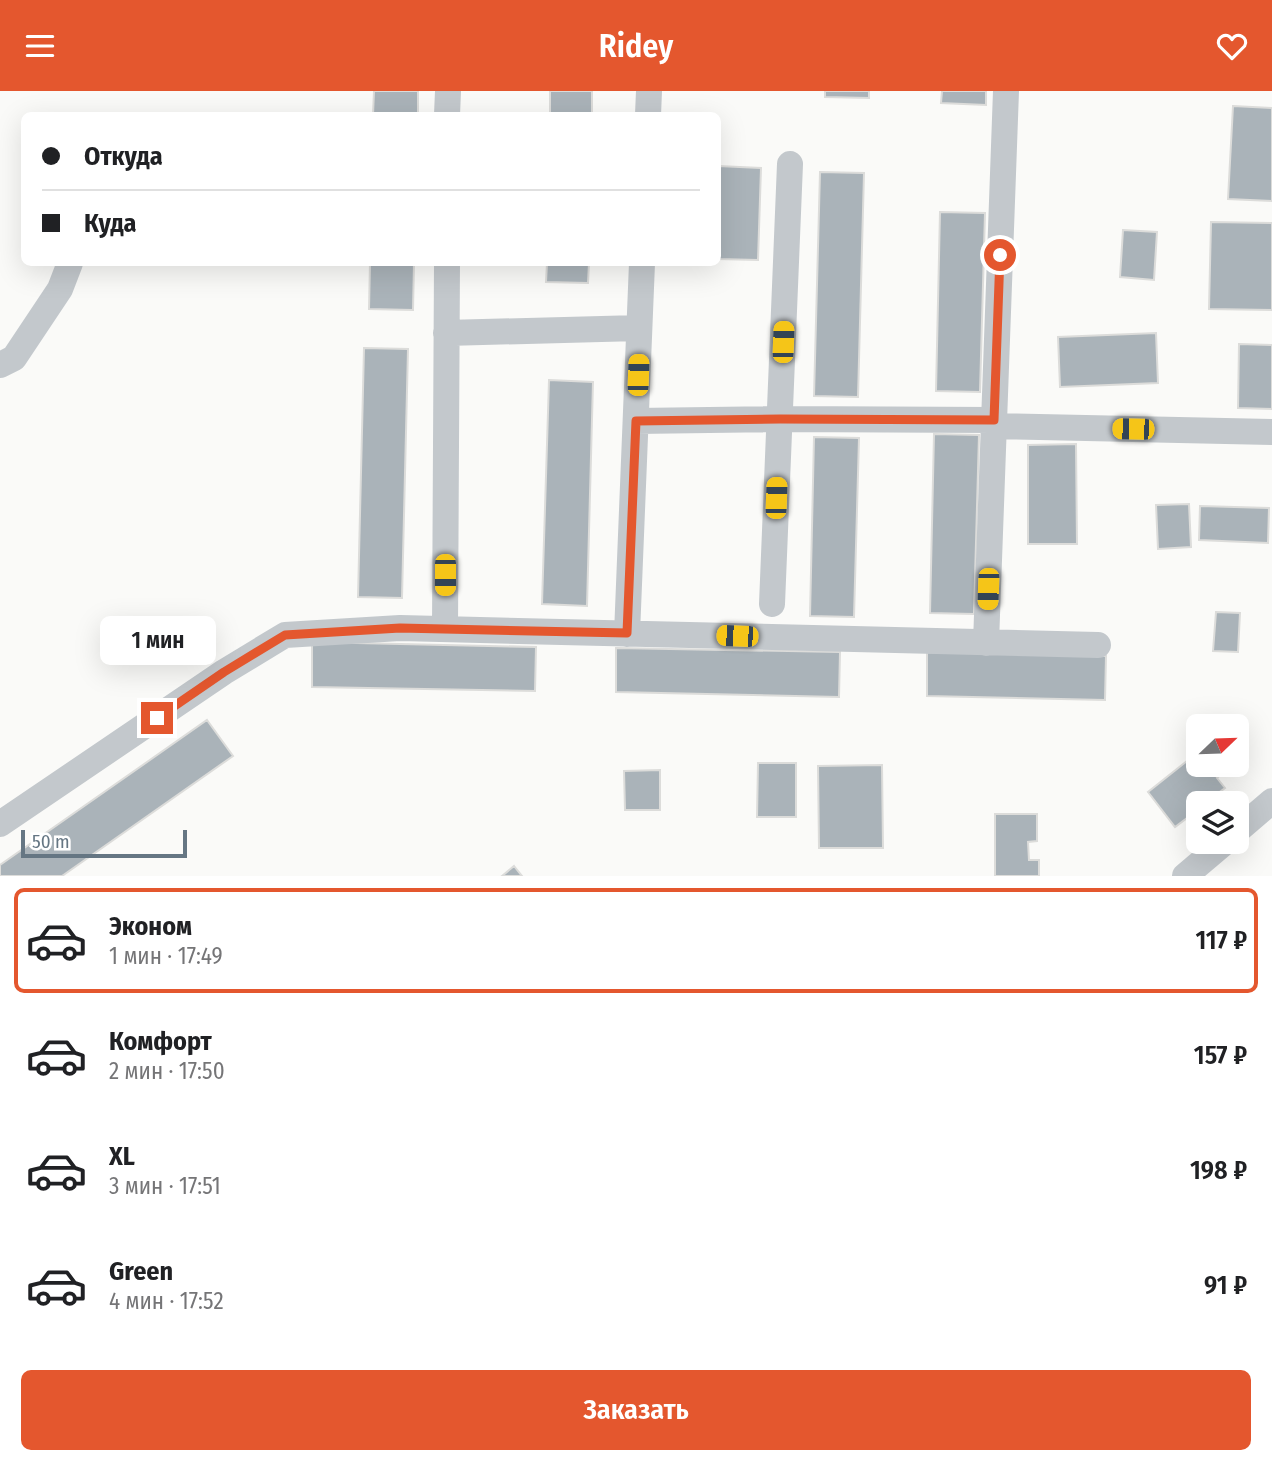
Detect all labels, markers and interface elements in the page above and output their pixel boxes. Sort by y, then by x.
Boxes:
icon: menu [21,27,59,65]
text: Ridey [599,27,673,65]
icon: heart [1213,27,1251,65]
text: Откуда [84,141,163,172]
text: Куда [84,208,137,239]
route start [984,239,1016,271]
car [772,321,795,363]
car [627,354,650,396]
car [1112,418,1155,440]
car [765,477,788,519]
car [435,554,456,596]
car [977,568,1000,610]
callout: 1 мин [99,617,215,665]
car [716,625,759,647]
text: 1 мин [131,626,185,654]
route end [141,702,173,734]
north arrow [1186,714,1250,777]
map controls [1186,714,1249,854]
button: layers [1186,791,1249,854]
scale bar [21,827,187,859]
text: 50 m [32,830,70,853]
icon: car [25,909,88,972]
text: Эконом [109,911,192,942]
text: 117 ₽ [1195,925,1247,956]
text: 1 мин · 17:49 [109,942,223,970]
icon: car [25,1024,88,1087]
text: Комфорт [109,1026,212,1057]
text: 157 ₽ [1194,1040,1247,1071]
text: 2 мин · 17:50 [109,1057,225,1085]
icon: car [25,1139,88,1202]
text: XL [109,1141,135,1172]
text: 198 ₽ [1190,1155,1247,1186]
text: 3 мин · 17:51 [109,1172,221,1200]
icon: car [25,1254,88,1317]
text: Green [109,1256,173,1287]
text: 91 ₽ [1204,1270,1247,1301]
text: 4 мин · 17:52 [109,1287,224,1315]
button: Заказать [21,1370,1251,1450]

